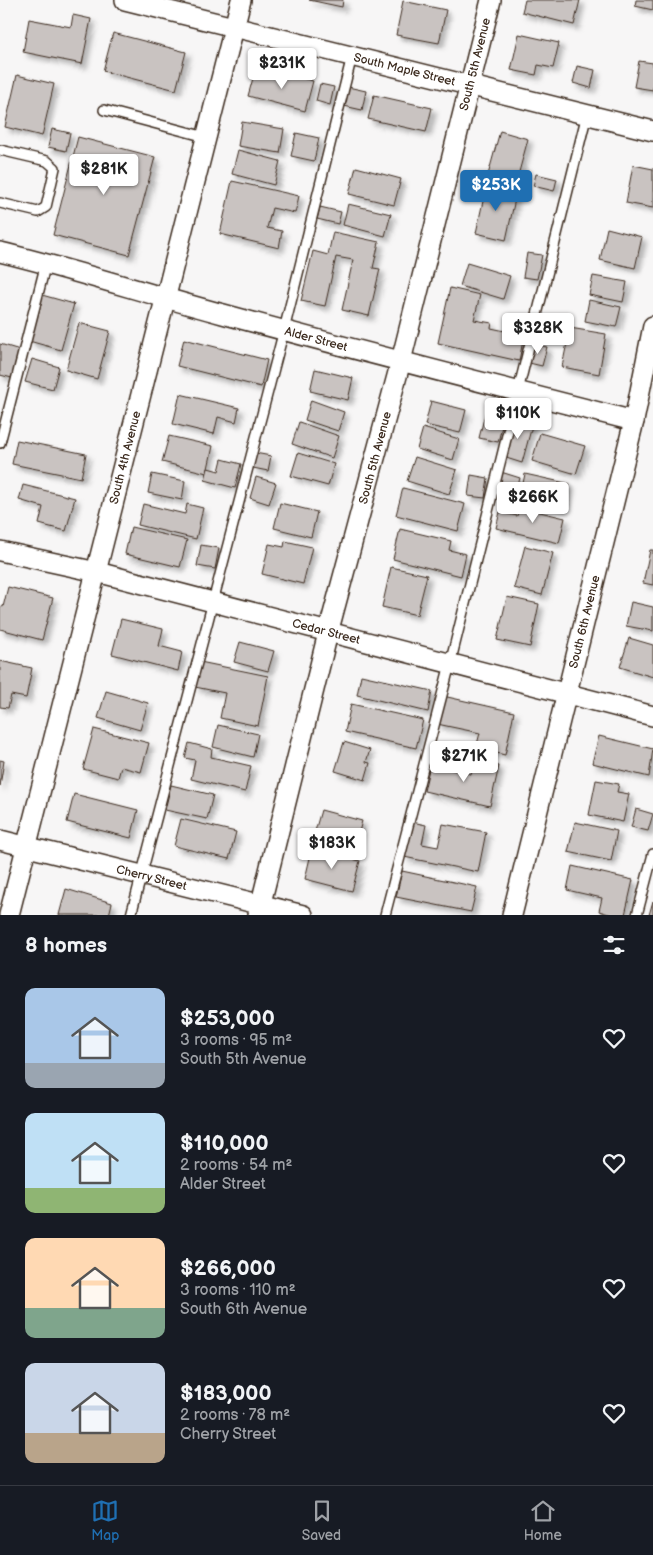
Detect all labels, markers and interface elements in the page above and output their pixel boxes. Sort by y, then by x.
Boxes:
street label: South 5th Avenue [456,16,494,112]
pin: $231K [247,48,317,90]
street label: South Maple Street [352,50,457,89]
text: $231K [259,54,305,73]
pin: $281K [69,154,139,196]
text: $281K [80,160,128,179]
pin: $253K [461,170,531,212]
text: $253K [471,176,521,195]
pin: $328K [503,312,573,355]
text: $328K [513,319,563,338]
street label: Alder Street [283,323,349,355]
pin: $110K [483,398,553,440]
text: $110K [496,404,540,423]
street label: South 4th Avenue [106,409,144,506]
street label: South 5th Avenue [355,410,395,506]
pin: $266K [498,482,568,524]
text: $266K [508,488,558,507]
street label: South 6th Avenue [566,574,603,670]
street label: Cedar Street [291,615,362,647]
pin: $271K [429,740,499,783]
text: $271K [441,747,487,766]
pin: $183K [297,828,367,870]
text: $183K [308,834,356,853]
street label: Cherry Street [115,862,189,894]
icon: filters [600,931,628,959]
text: 8 homes [25,933,107,958]
text: $253,000 [180,1006,275,1031]
icon: home [65,1008,125,1068]
icon: heart [600,1024,628,1052]
text: 3 rooms · 95 m² [180,1031,292,1050]
text: South 5th Avenue [180,1050,307,1069]
text: $110,000 [180,1131,269,1156]
icon: home [65,1133,125,1193]
icon: heart [600,1149,628,1177]
text: 2 rooms · 54 m² [180,1156,292,1175]
text: Alder Street [180,1175,266,1194]
text: $266,000 [180,1256,276,1281]
icon: home [65,1258,125,1318]
icon: heart [600,1274,628,1302]
text: 3 rooms · 110 m² [180,1281,296,1300]
text: South 6th Avenue [180,1300,307,1319]
text: $183,000 [180,1381,271,1406]
icon: home [65,1383,125,1443]
icon: heart [600,1399,628,1427]
text: 2 rooms · 78 m² [180,1406,290,1425]
text: Cherry Street [180,1425,276,1444]
tab: Map [91,1497,119,1544]
tab: Saved [302,1497,341,1544]
tab: Home [524,1497,562,1544]

